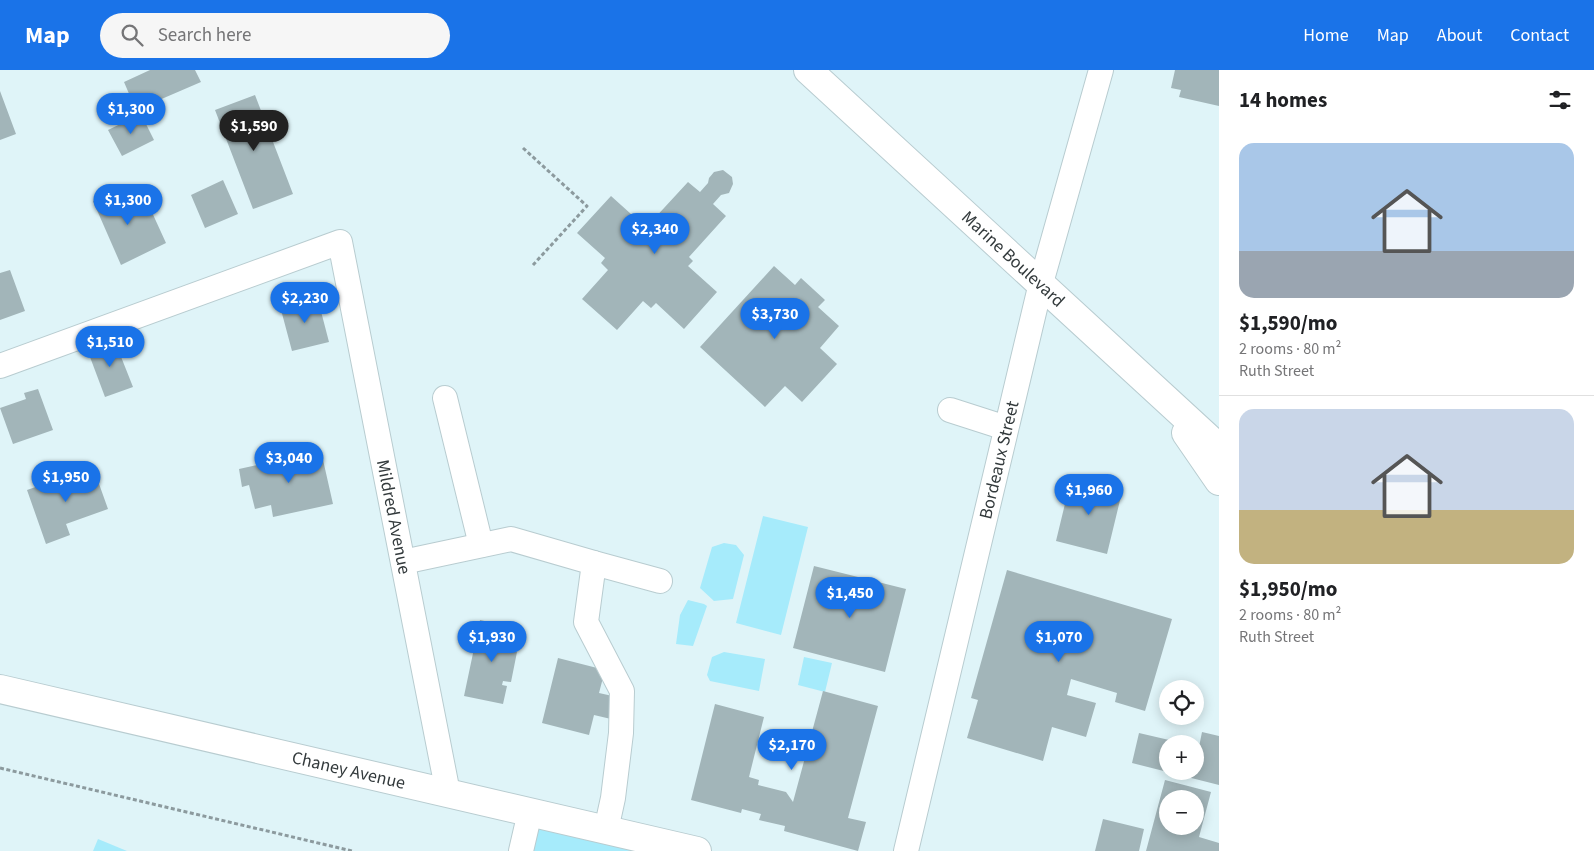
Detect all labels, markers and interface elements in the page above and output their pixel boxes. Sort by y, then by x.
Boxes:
search box [100,13,450,58]
text: Map [25,18,70,53]
icon: search [118,21,146,49]
text: Search here [158,22,251,49]
text: Home [1303,23,1349,48]
text: Map [1377,23,1409,48]
text: About [1437,23,1482,48]
text: Contact [1510,23,1569,48]
text: 14 homes [1239,85,1327,115]
icon: filters [1546,86,1574,114]
pin: $1,300 [90,92,172,135]
text: $1,300 [107,98,155,120]
pin: $1,590 [213,109,295,152]
text: $1,590 [230,115,278,137]
icon: home [1362,176,1452,266]
pin: $1,300 [87,184,169,226]
text: $1,300 [104,189,152,211]
street label: Marine Boulevard [956,205,1070,313]
pin: $2,340 [614,212,696,255]
text: $2,340 [631,218,679,240]
pin: $2,230 [264,282,346,324]
text: $2,230 [281,287,329,309]
pin: $3,730 [734,298,816,340]
text: $3,730 [751,303,799,325]
text: $1,590/mo [1239,308,1338,338]
pin: $1,510 [69,326,151,368]
text: $1,510 [86,331,134,353]
text: 2 rooms · 80 m² [1239,338,1341,360]
text: Ruth Street [1239,360,1314,382]
street label: Bordeaux Street [973,398,1025,522]
icon: home [1362,441,1452,531]
pin: $3,040 [248,442,330,484]
text: $3,040 [265,447,313,469]
street label: Mildred Avenue [370,457,417,576]
pin: $1,950 [25,460,107,503]
text: $1,950 [42,466,90,488]
pin: $1,960 [1048,474,1130,516]
text: $1,960 [1065,479,1113,501]
text: $1,950/mo [1239,574,1338,604]
pin: $1,450 [809,576,891,619]
text: $1,450 [826,582,874,604]
text: 2 rooms · 80 m² [1239,604,1341,626]
pin: $1,930 [451,620,533,663]
pin: $1,070 [1018,620,1100,663]
text: $1,930 [468,626,516,648]
text: $1,070 [1035,626,1083,648]
text: Ruth Street [1239,626,1314,648]
map controls [1159,680,1204,835]
button: locate [1159,680,1204,725]
pin: $2,170 [751,728,833,771]
text: $2,170 [768,734,816,756]
button: + [1159,735,1204,780]
street label: Chaney Avenue [290,745,408,795]
button: − [1159,790,1204,835]

